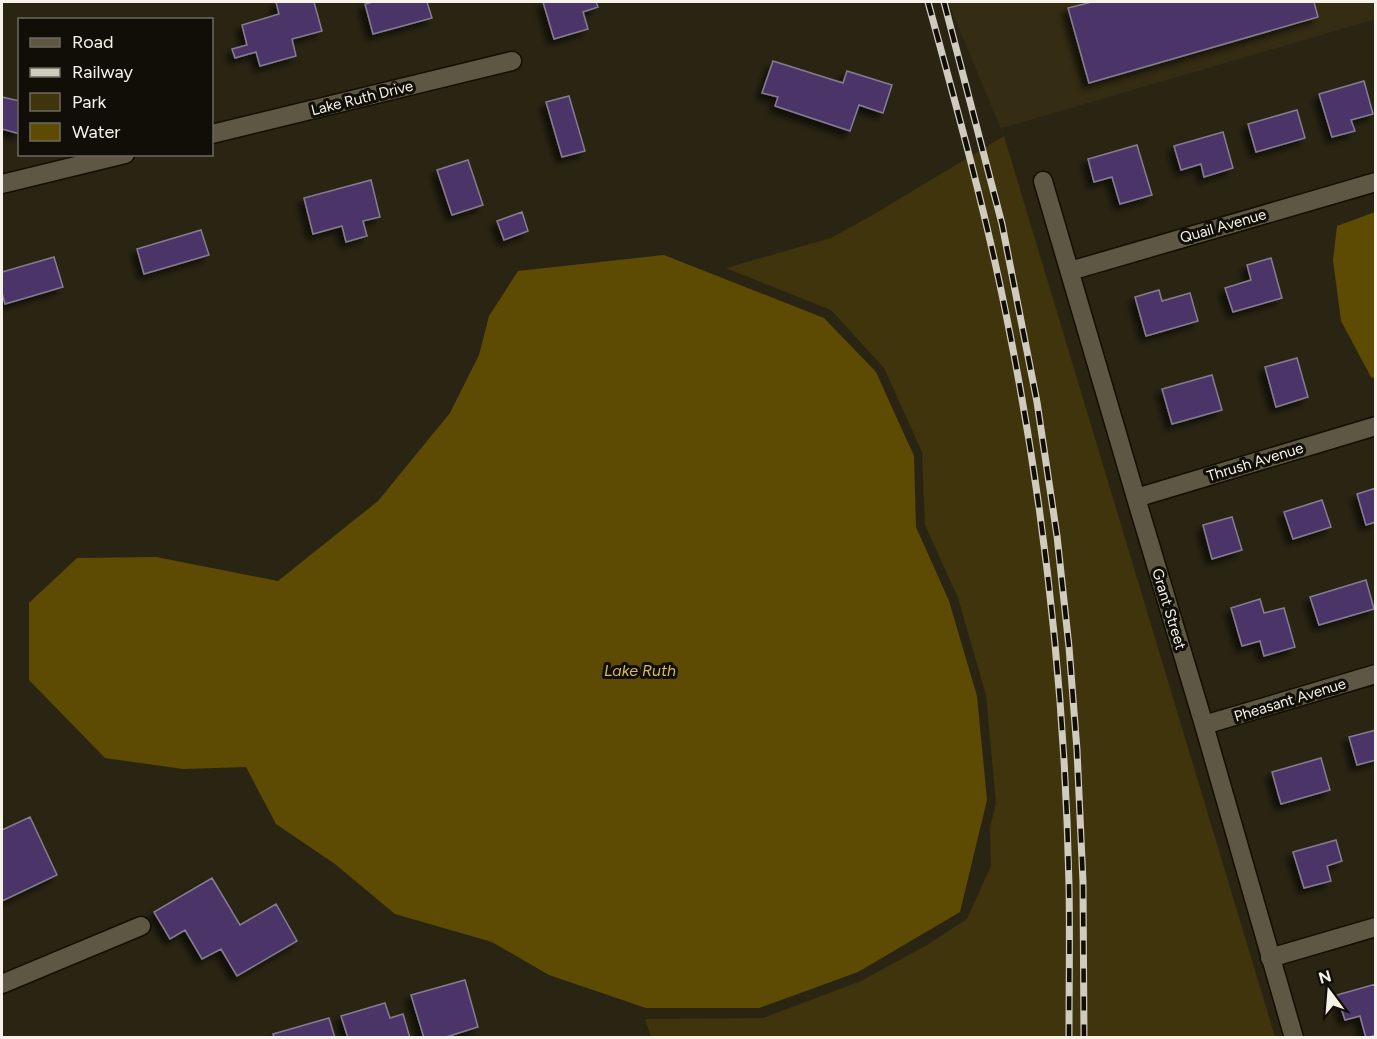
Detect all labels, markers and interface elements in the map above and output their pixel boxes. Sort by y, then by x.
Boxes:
legend [18,18,213,156]
text: Road [72,31,113,53]
text: Railway [72,61,134,83]
street label: Lake Ruth Drive [309,77,415,119]
text: Park [72,91,107,113]
text: Water [72,121,120,143]
street label: Quail Avenue [1178,205,1268,247]
street label: Thrush Avenue [1205,439,1305,485]
street label: Grant Street [1148,566,1190,652]
water label: Lake Ruth [604,661,676,680]
street label: Pheasant Avenue [1232,674,1348,726]
north arrow [1299,961,1359,1021]
text: N [1316,966,1334,988]

